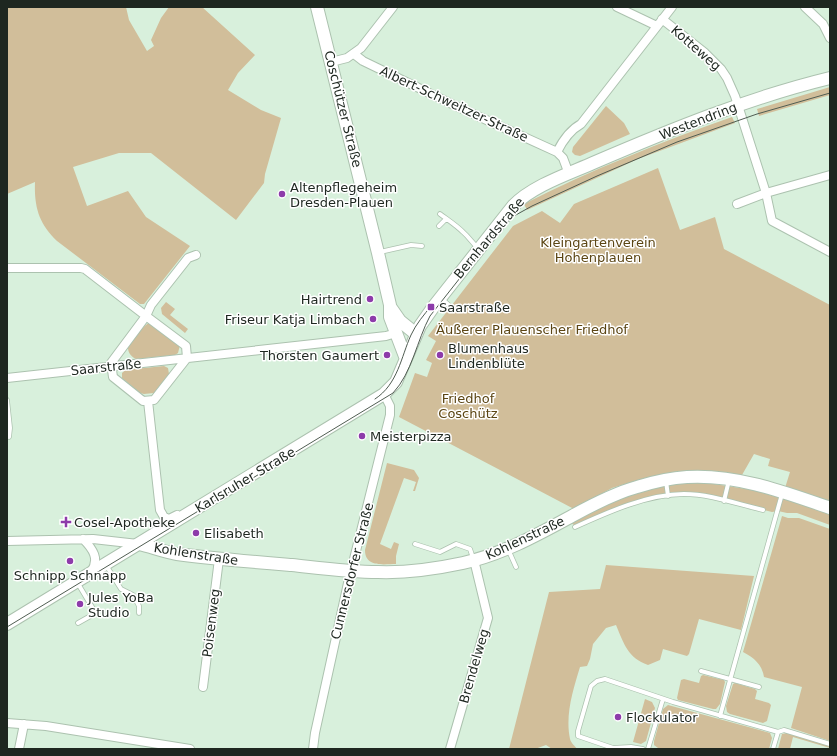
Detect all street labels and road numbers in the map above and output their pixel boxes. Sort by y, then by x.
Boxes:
street label: Kotteweg [668,22,724,74]
street label: Coschützer Straße [321,49,365,169]
street label: Albert-Schweitzer-Straße [378,63,530,145]
street label: Westendring [657,99,739,143]
street label: Bernhardstraße [451,194,527,282]
street label: Saarstraße [70,356,142,378]
street label: Karlsruher Straße [192,444,298,516]
street label: Cunnersdorfer Straße [328,501,376,641]
street label: Kohlenstraße [483,513,567,563]
street label: Kohlenstraße [153,540,239,568]
street label: Poisenweg [199,588,223,658]
street label: Brendelweg [456,627,492,705]

